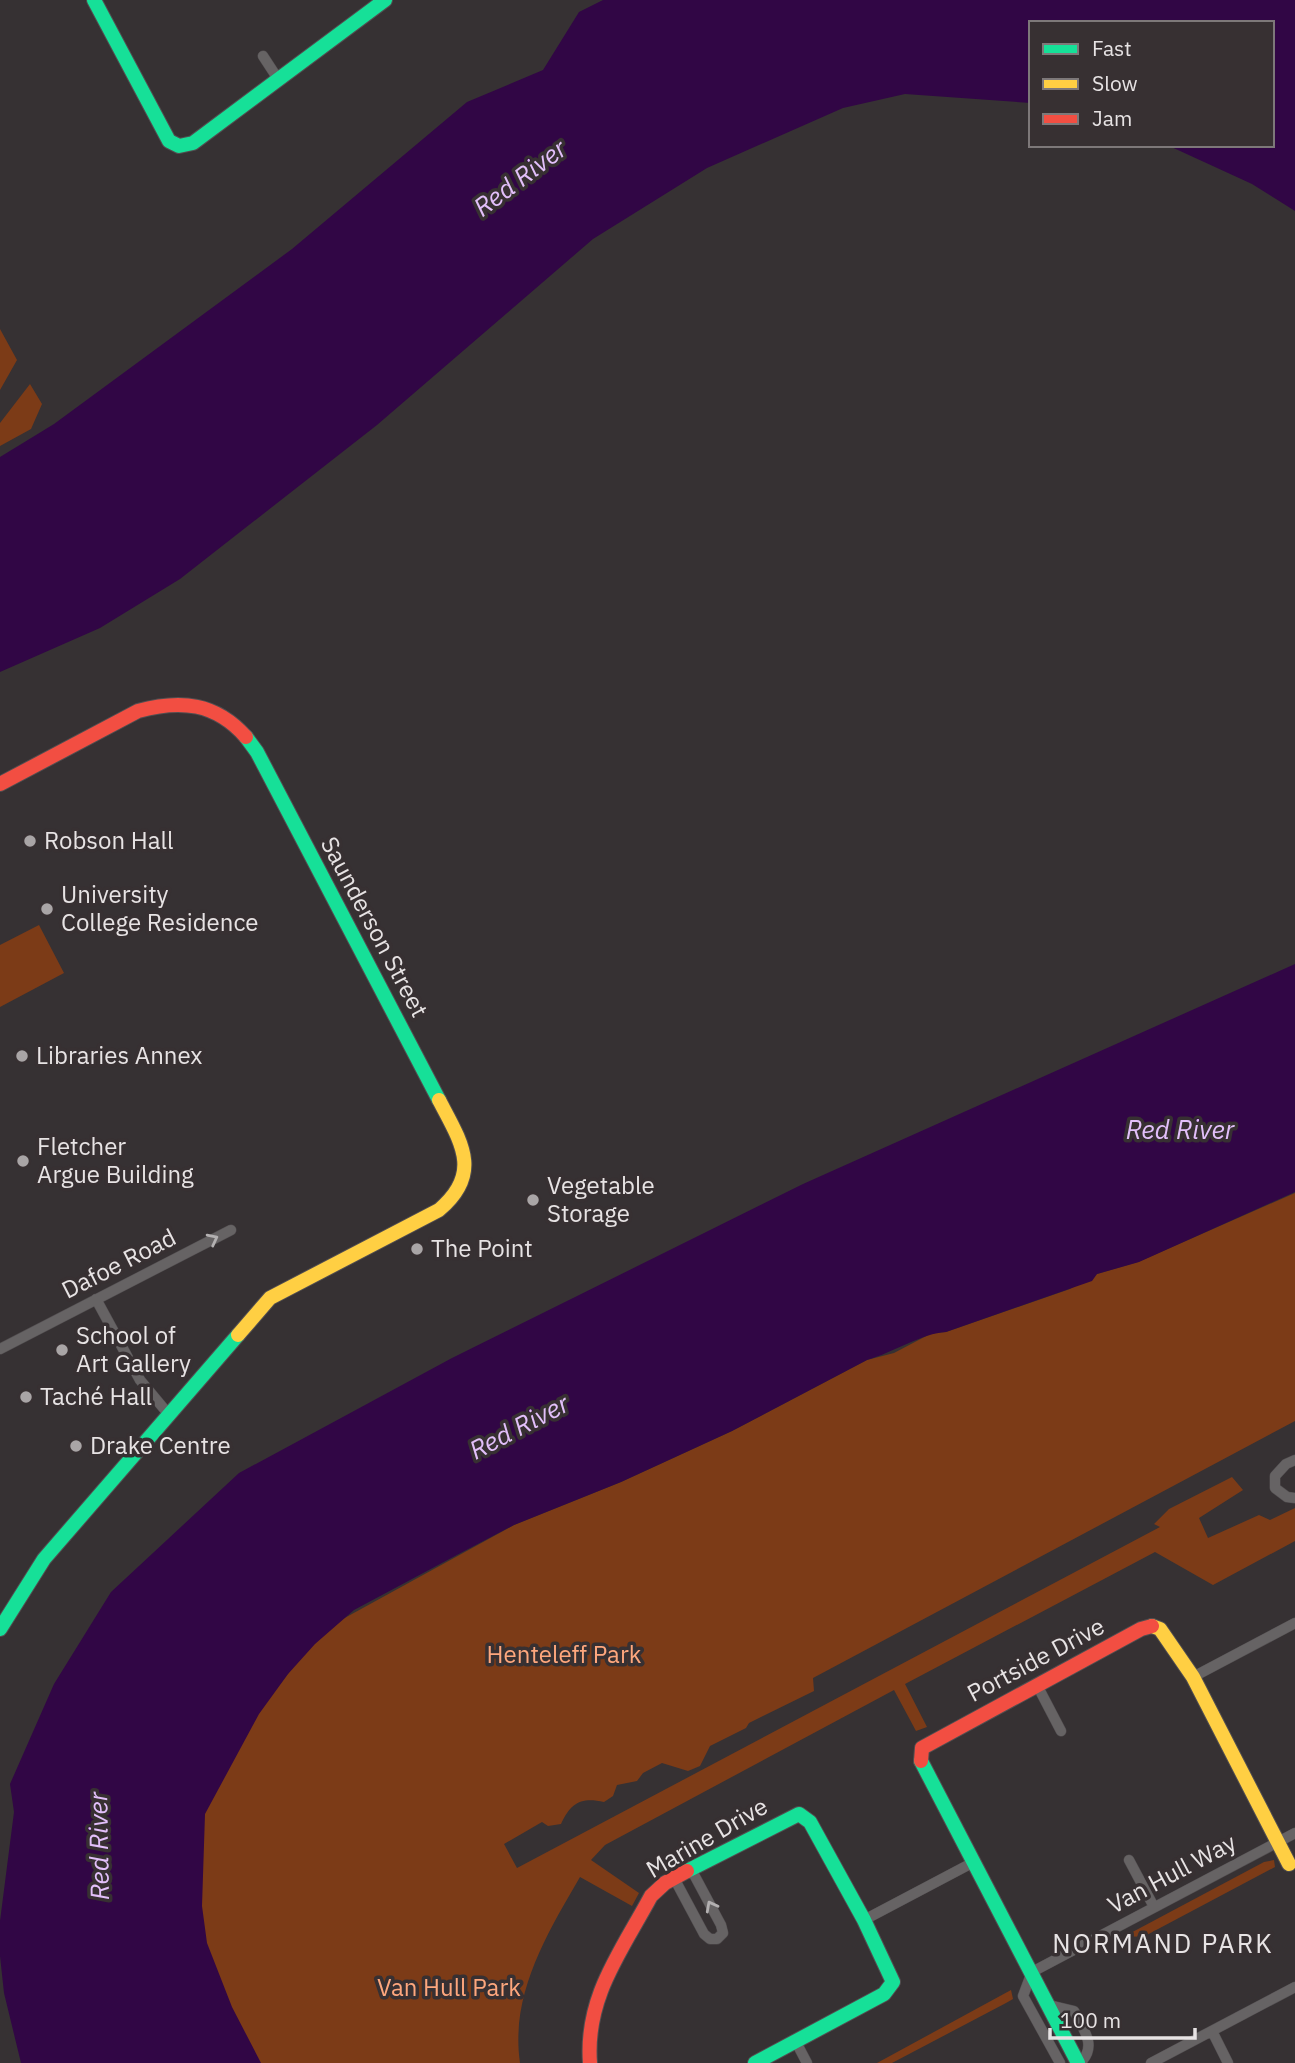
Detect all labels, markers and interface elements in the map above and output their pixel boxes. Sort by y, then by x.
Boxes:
legend [1029,21,1274,147]
text: Fast [1092,34,1132,62]
text: Slow [1092,69,1138,97]
text: Jam [1092,104,1132,132]
water label: Red River [466,130,574,223]
place label: Robson Hall [44,824,174,856]
street label: Saunderson Street [314,831,436,1022]
marker: Robson Hall [22,833,38,849]
place label: University College Residence [61,878,259,938]
marker: University College Residence [39,901,55,917]
place label: Libraries Annex [36,1039,203,1071]
marker: Libraries Annex [14,1048,30,1064]
water label: Red River [1126,1112,1236,1146]
place label: Fletcher Argue Building [37,1130,194,1190]
marker: Fletcher Argue Building [15,1153,31,1169]
place label: Vegetable Storage [547,1169,655,1229]
marker: Vegetable Storage [525,1192,541,1208]
street label: Dafoe Road [56,1221,181,1306]
place label: The Point [431,1232,533,1264]
one-way arrow [206,1234,218,1248]
marker: The Point [409,1241,425,1257]
place label: School of Art Gallery [76,1319,191,1379]
marker: School of Art Gallery [54,1342,70,1358]
place label: Taché Hall [40,1380,152,1412]
water label: Red River [463,1385,576,1467]
marker: Taché Hall [18,1389,34,1405]
place label: Drake Centre [90,1429,231,1461]
marker: Drake Centre [68,1438,84,1454]
street label: Portside Drive [961,1610,1110,1709]
park label: Henteleff Park [487,1638,642,1670]
street label: Marine Drive [640,1789,773,1885]
water label: Red River [80,1790,116,1900]
street label: Van Hull Way [1102,1826,1241,1920]
one-way arrow [706,1901,719,1913]
district label: NORMAND PARK [1052,1926,1274,1960]
park label: Van Hull Park [377,1971,521,2003]
scale bar [1050,1996,1195,2040]
text: 100 m [1060,2006,1121,2034]

